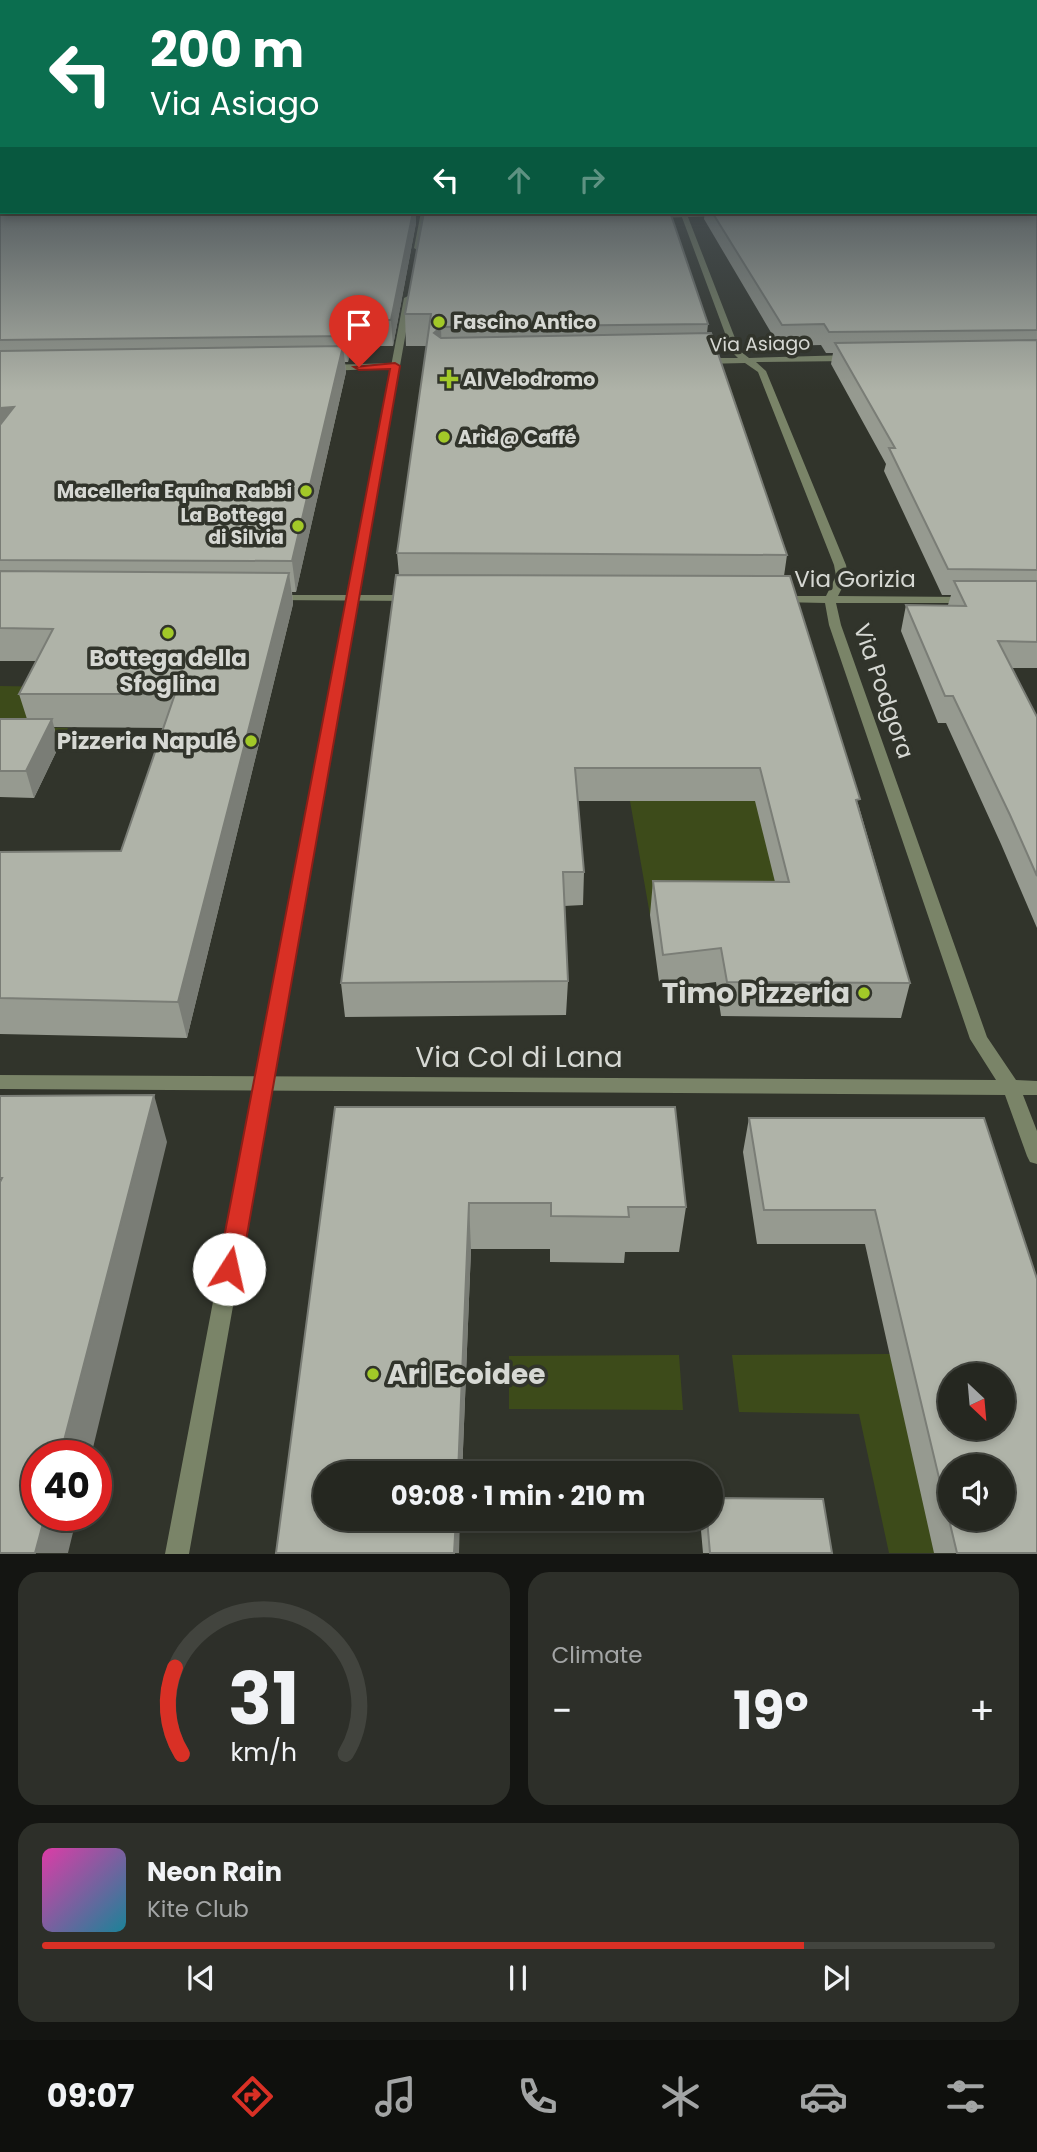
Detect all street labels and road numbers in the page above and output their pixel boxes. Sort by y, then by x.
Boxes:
street label: Via Asiago [709,330,811,358]
street label: Via Gorizia [794,563,916,595]
street label: Via Podgora [846,619,922,763]
street label: Via Col di Lana [415,1038,623,1077]

